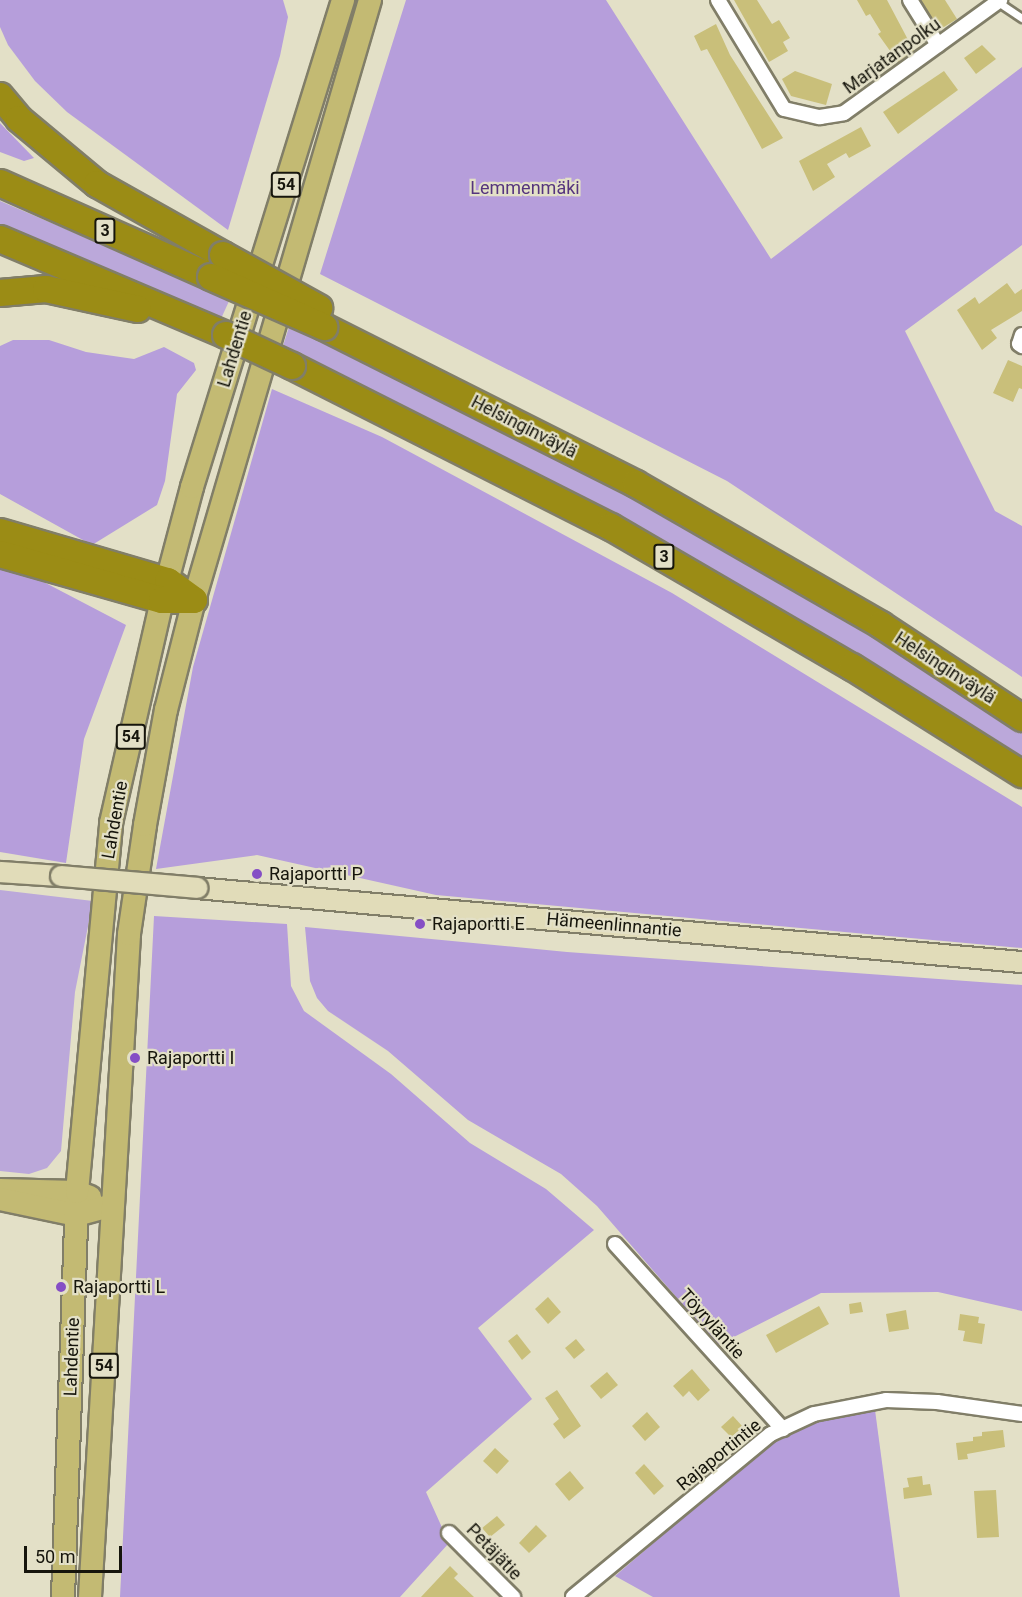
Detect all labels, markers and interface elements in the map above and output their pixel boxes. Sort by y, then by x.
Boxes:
street label: Marjatanpolku [839,13,945,99]
road number: 54 [270,172,302,198]
park label: Lemmenmäki [470,177,580,199]
road number: 3 [93,218,117,244]
street label: Lahdentie [213,308,257,390]
street label: Helsinginväylä [468,391,580,463]
road number: 3 [652,544,676,570]
street label: Helsinginväylä [891,627,999,709]
road number: 54 [114,724,148,750]
street label: Lahdentie [98,779,132,861]
place label: Rajaportti P [269,863,363,885]
marker: Rajaportti P [250,867,264,881]
street label: Hämeenlinnantie [546,908,682,942]
place label: Rajaportti E [432,913,525,935]
marker: Rajaportti E [413,917,427,931]
place label: Rajaportti I [147,1047,234,1069]
marker: Rajaportti I [128,1051,142,1065]
place label: Rajaportti L [73,1276,165,1298]
marker: Rajaportti L [54,1280,68,1294]
street label: Töyryläntie [675,1284,749,1364]
street label: Lahdentie [60,1317,84,1397]
road number: 54 [88,1353,120,1379]
street label: Rajaportintie [673,1415,765,1495]
street label: Petäjätie [462,1519,526,1585]
scale bar [27,1534,124,1572]
text: 50 m [35,1546,75,1567]

